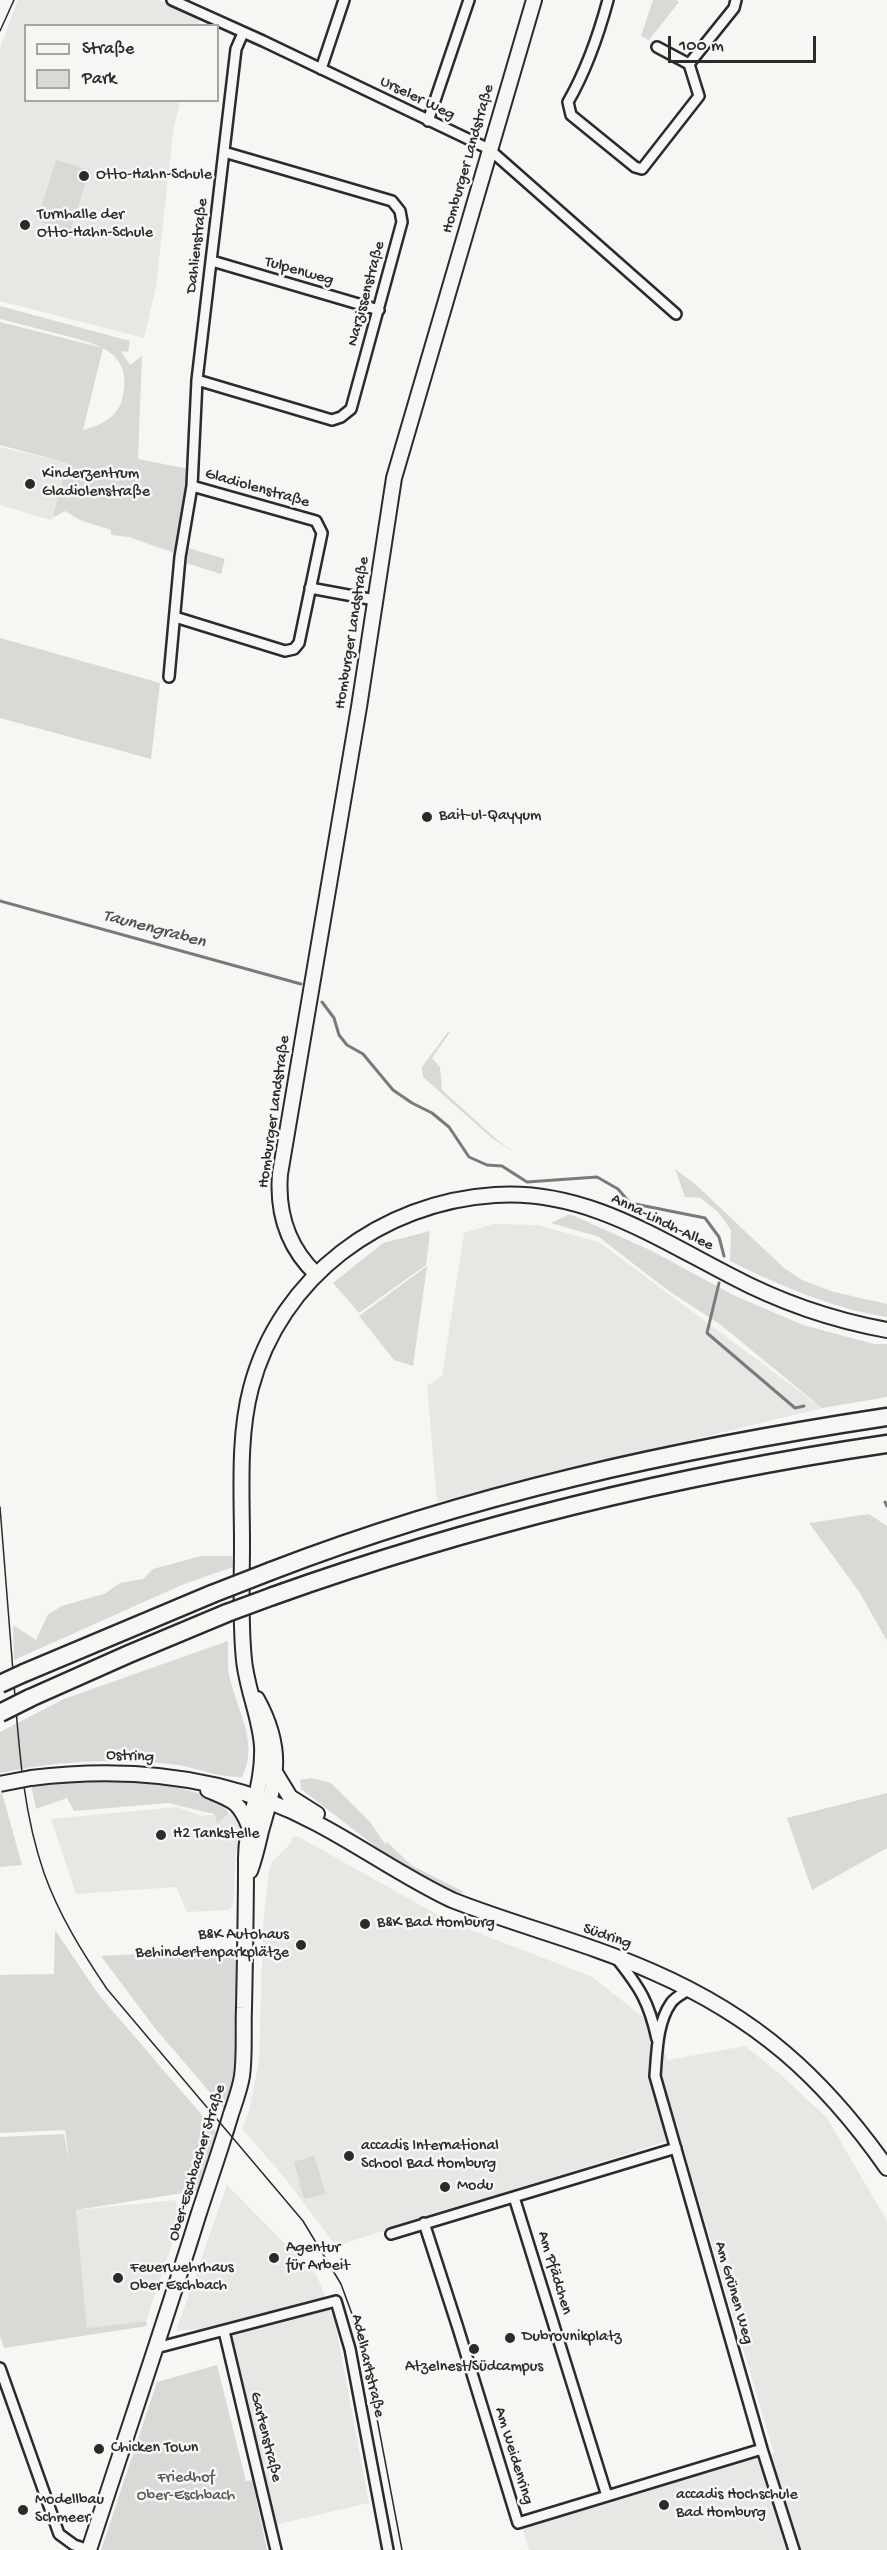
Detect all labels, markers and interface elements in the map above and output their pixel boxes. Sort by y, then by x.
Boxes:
legend [24,24,219,102]
scale bar [671,24,820,62]
text: 100 m [679,36,724,57]
text: Straße [82,39,134,60]
text: Park [82,69,116,90]
street label: Urseler Weg [376,73,458,125]
street label: Homburger Landstraße [439,82,499,236]
place label: Otto-Hahn-Schule [96,166,212,186]
marker: Otto-Hahn-Schule [77,169,91,183]
street label: Dahlienstraße [183,197,213,295]
place label: Turnhalle der Otto-Hahn-Schule [37,206,153,244]
marker: Turnhalle der Otto-Hahn-Schule [18,218,32,232]
street label: Narzissenstraße [344,239,390,349]
street label: Tulpenweg [262,253,336,291]
place label: Kinderzentrum Gladiolenstraße [42,465,150,503]
street label: Gladiolenstraße [202,465,312,513]
marker: Kinderzentrum Gladiolenstraße [23,477,37,491]
street label: Homburger Landstraße [331,555,375,711]
place label: Bait-ul-Qayyum [439,807,541,827]
marker: Bait-ul-Qayyum [420,810,434,824]
water label: Taunengraben [100,906,208,954]
street label: Homburger Landstraße [255,1034,295,1190]
street label: Anna-Lindh-Allee [608,1190,716,1256]
street label: Ostring [106,1746,154,1768]
place label: H2 Tankstelle [173,1825,260,1845]
marker: H2 Tankstelle [154,1828,168,1842]
place label: B&K Bad Homburg [377,1914,495,1934]
marker: B&K Bad Homburg [358,1917,372,1931]
street label: Südring [580,1920,634,1954]
place label: B&K Autohaus Behindertenparkplätze [136,1926,289,1964]
marker: B&K Autohaus Behindertenparkplätze [294,1938,308,1952]
street label: Ober-Eschbacher Straße [165,2083,231,2243]
place label: accadis International School Bad Homburg [361,2137,499,2175]
marker: accadis International School Bad Homburg [342,2149,356,2163]
place label: Modu [457,2177,493,2197]
marker: Modu [438,2180,452,2194]
street label: Am Pfädchen [532,2229,576,2317]
place label: Agentur für Arbeit [286,2239,350,2277]
street label: Am Grünen Weg [709,2239,757,2347]
marker: Agentur für Arbeit [267,2251,281,2265]
place label: Feuerwehrhaus Ober Eschbach [130,2259,234,2297]
marker: Feuerwehrhaus Ober Eschbach [111,2271,125,2285]
street label: Adelhartstraße [346,2313,388,2419]
place label: Dubrovnikplatz [522,2328,621,2348]
marker: Dubrovnikplatz [503,2331,517,2345]
marker: Atzelnest/Südcampus [467,2342,481,2356]
place label: Atzelnest/Südcampus [405,2358,543,2378]
street label: Gartenstraße [245,2390,285,2484]
street label: Am Weidenring [489,2405,537,2507]
place label: Chicken Town [111,2439,198,2459]
marker: Chicken Town [92,2442,106,2456]
park label: Friedhof Ober-Eschbach [137,2469,235,2507]
place label: accadis Hochschule Bad Homburg [676,2486,798,2524]
place label: Modellbau Schmeer [35,2491,104,2529]
marker: accadis Hochschule Bad Homburg [657,2498,671,2512]
marker: Modellbau Schmeer [16,2503,30,2517]

